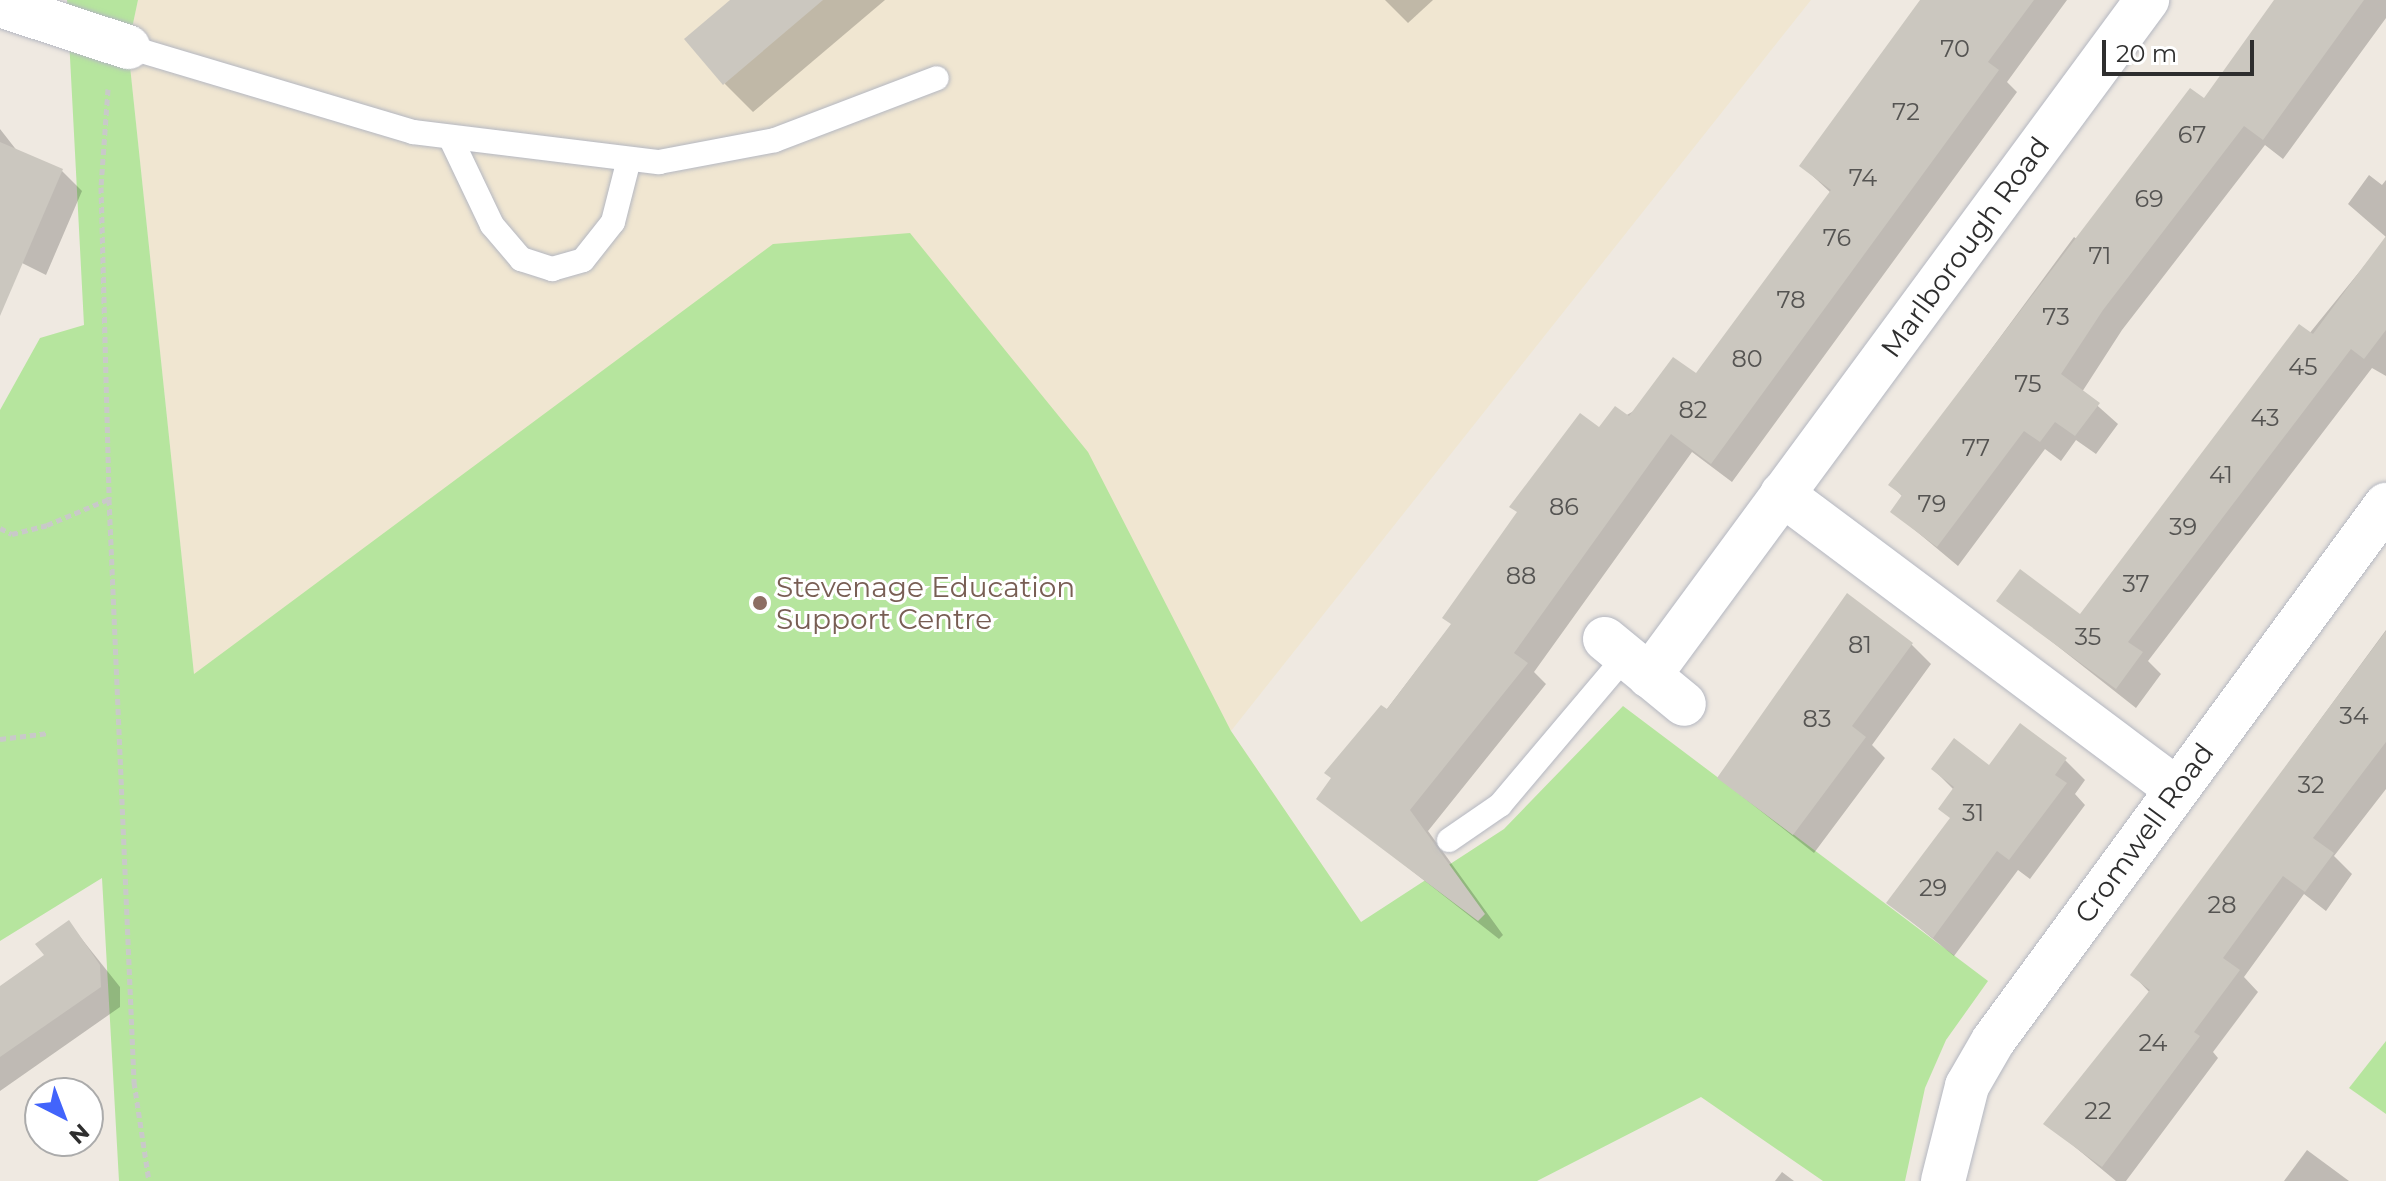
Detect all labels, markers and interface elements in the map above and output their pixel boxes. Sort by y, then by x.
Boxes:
scale bar [2106,24,2258,74]
house number: 70 [1940,35,1970,63]
text: 20 m [2116,39,2177,68]
house number: 72 [1892,98,1920,126]
house number: 67 [2178,121,2206,149]
street label: Marlborough Road [1874,130,2056,364]
house number: 74 [1849,164,1877,192]
house number: 69 [2134,185,2164,213]
house number: 76 [1823,224,1851,252]
house number: 71 [2088,242,2112,270]
house number: 78 [1777,286,1805,314]
house number: 73 [2042,303,2070,331]
house number: 80 [1731,345,1763,373]
house number: 45 [2288,353,2318,381]
house number: 75 [2014,370,2042,398]
house number: 82 [1679,396,1707,424]
house number: 43 [2250,404,2280,432]
house number: 77 [1962,434,1990,462]
house number: 41 [2209,461,2233,489]
house number: 79 [1918,490,1946,518]
house number: 86 [1549,493,1579,521]
house number: 39 [2169,513,2197,541]
house number: 88 [1506,562,1536,590]
place label: Stevenage Education Support Centre [776,570,1075,636]
house number: 37 [2122,570,2150,598]
marker: Stevenage Education Support Centre [751,594,769,612]
house number: 35 [2075,623,2101,651]
house number: 81 [1848,631,1872,659]
house number: 34 [2339,702,2369,730]
house number: 83 [1803,705,1831,733]
street label: Cromwell Road [2067,736,2221,930]
house number: 32 [2297,771,2325,799]
house number: 31 [1962,799,1984,827]
house number: 29 [1919,874,1947,902]
house number: 28 [2208,891,2236,919]
house number: 24 [2139,1029,2167,1057]
north arrow [24,1077,104,1157]
house number: 22 [2084,1097,2112,1125]
text: N [63,1118,95,1150]

